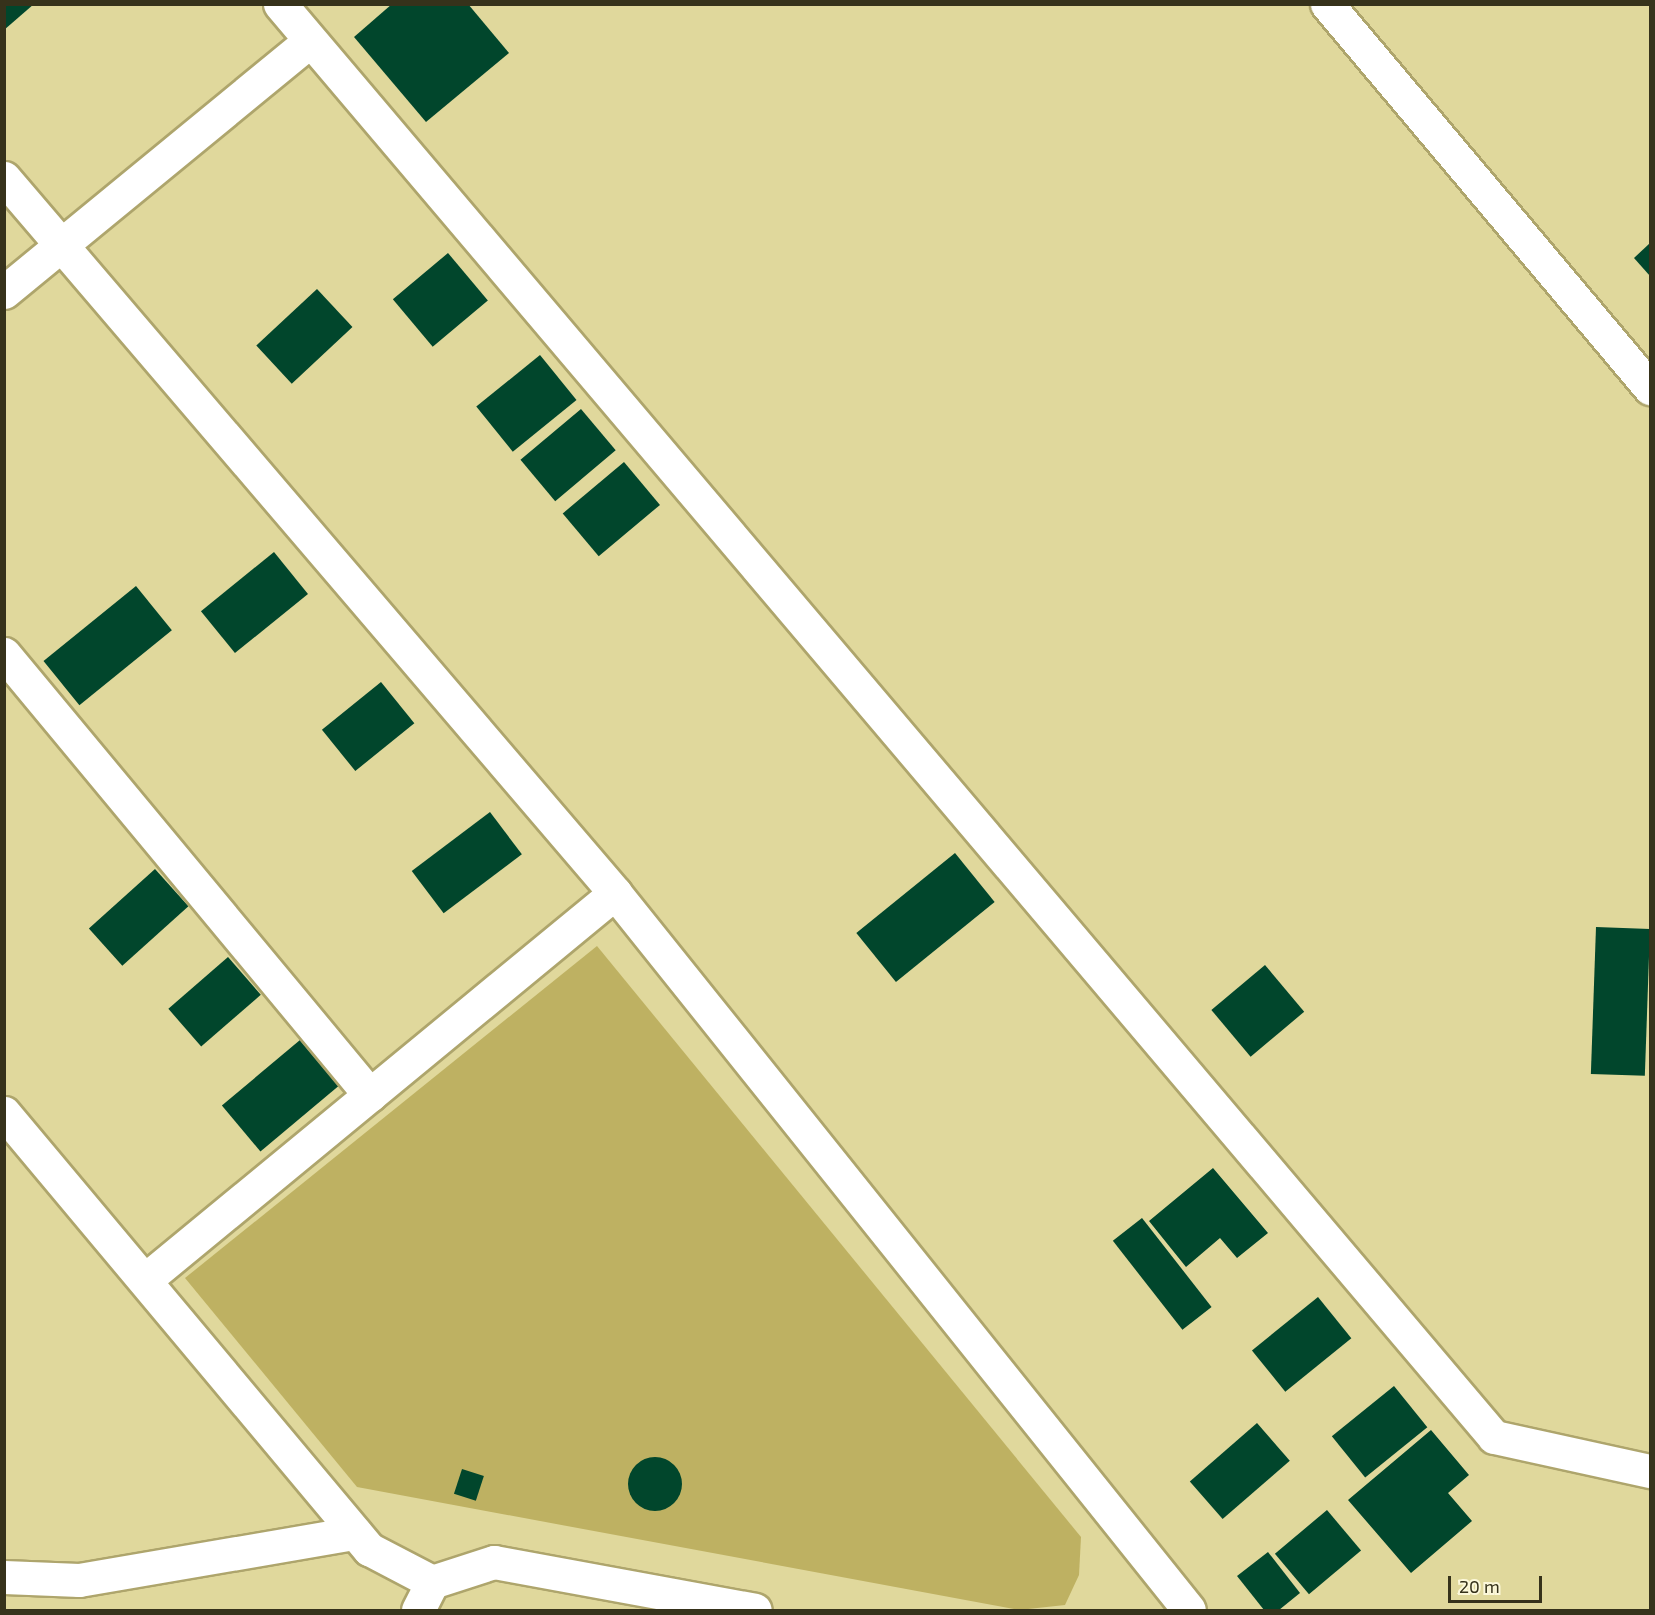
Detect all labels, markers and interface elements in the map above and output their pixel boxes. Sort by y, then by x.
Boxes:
scale bar [1451,1564,1546,1602]
text: 20 m [1459,1575,1500,1597]

